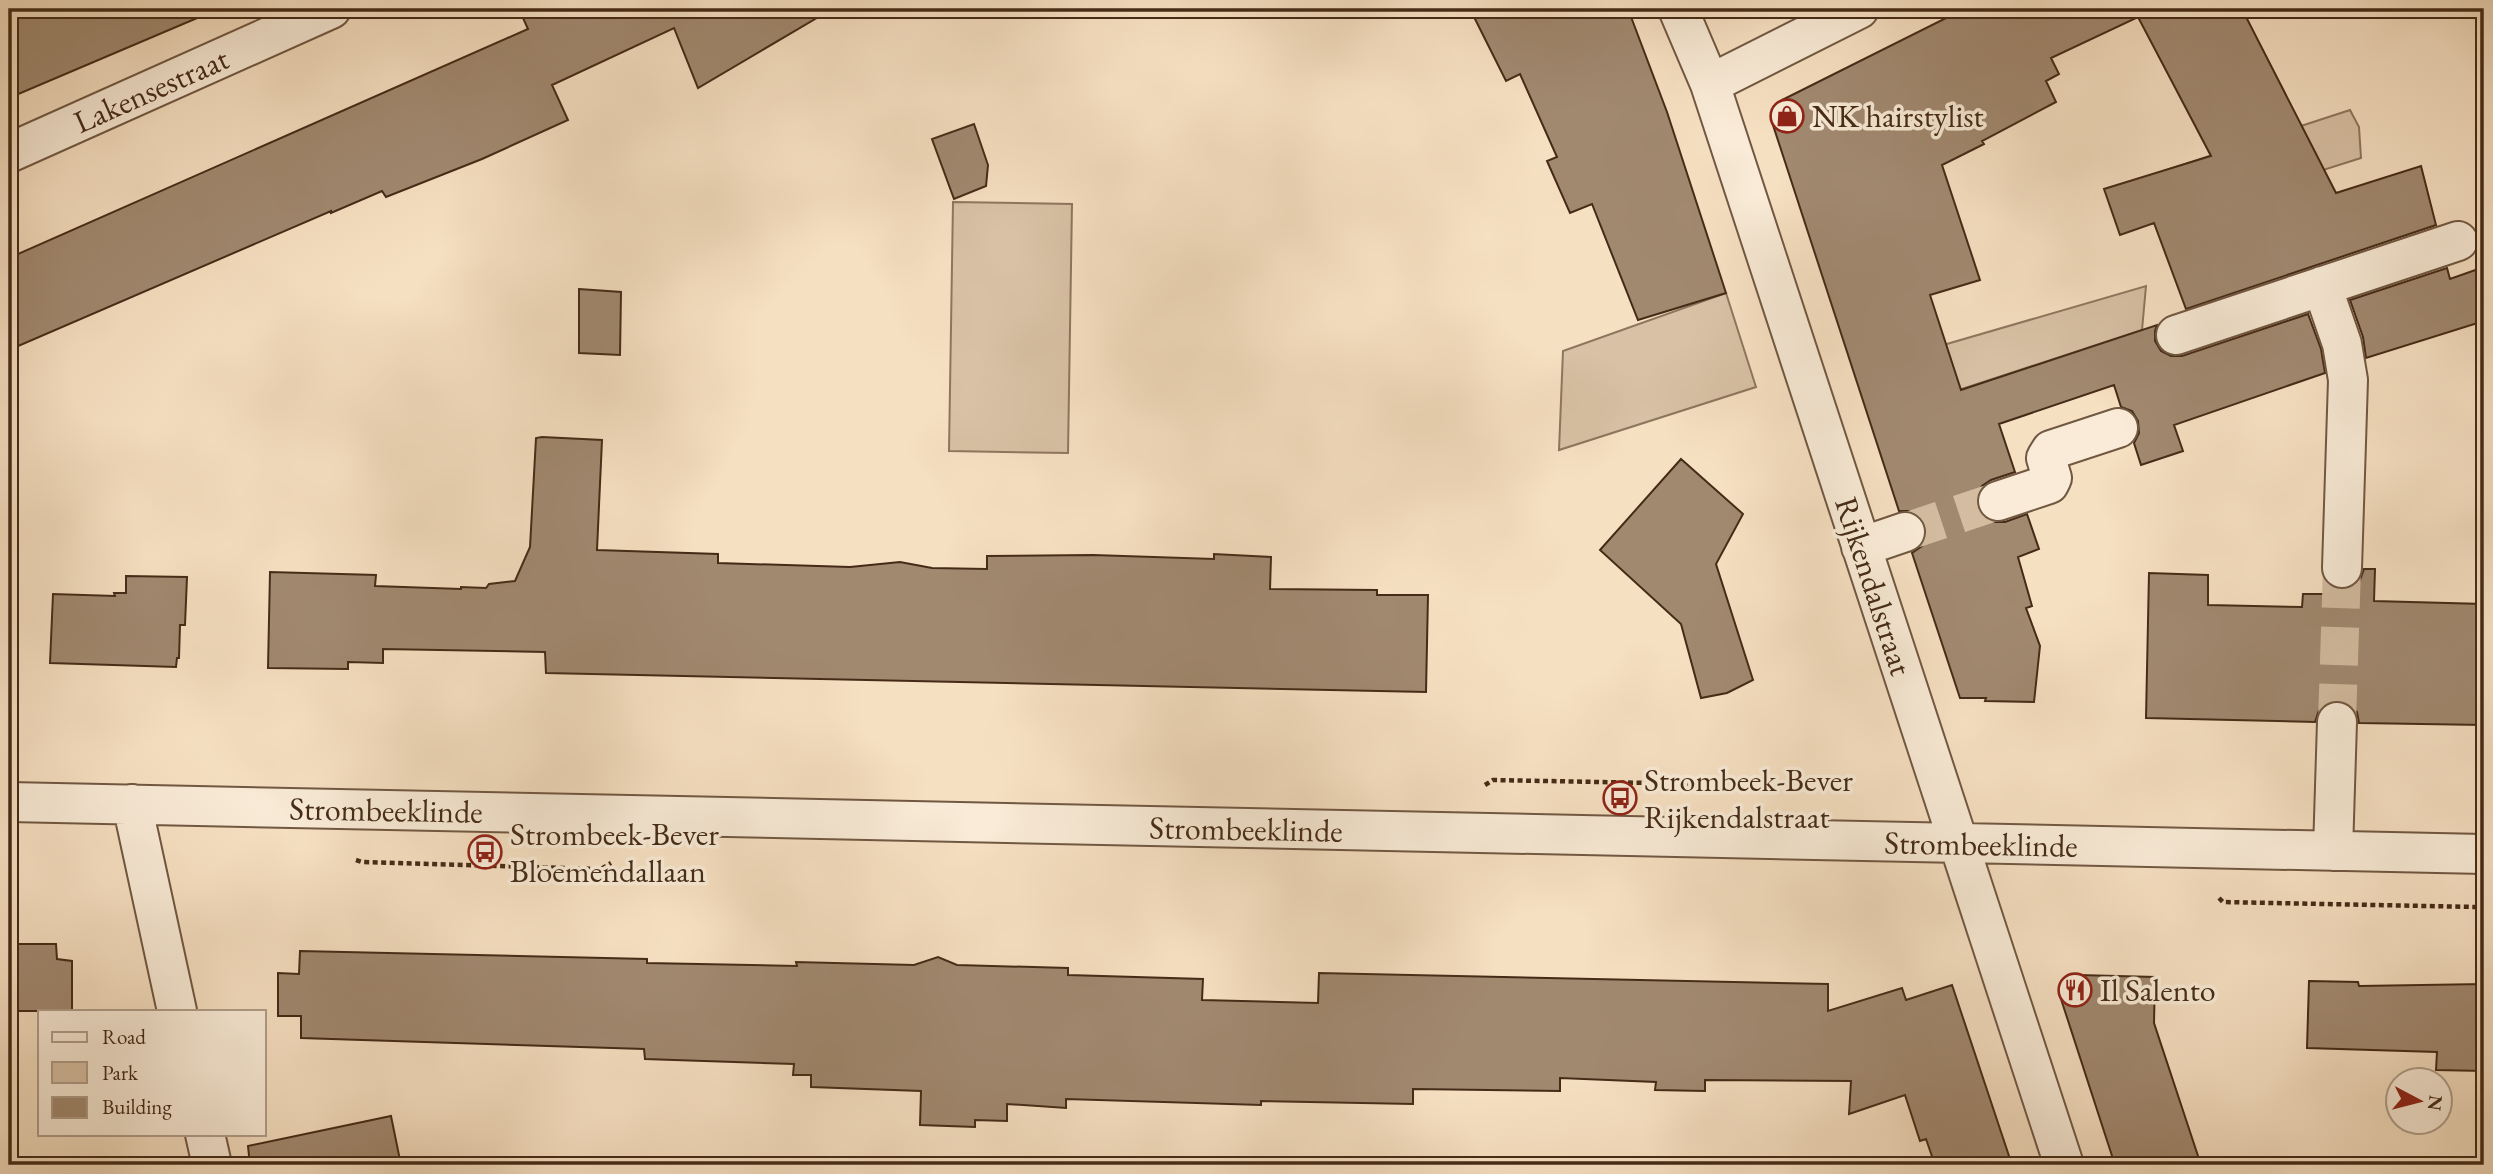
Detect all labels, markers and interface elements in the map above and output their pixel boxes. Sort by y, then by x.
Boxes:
street label: Lakensestraat [67,37,235,143]
place label: NK hairstylist [1812,95,1984,137]
shop icon: NK hairstylist [1768,97,1806,135]
street label: Rijkendalstraat [1825,491,1923,681]
place label: Strombeek-Bever Rijkendalstraat [1644,759,1853,838]
bus stop icon: Strombeek-Bever Rijkendalstraat [1601,779,1639,817]
street label: Strombeeklinde [289,787,483,833]
street label: Strombeeklinde [1149,806,1343,852]
place label: Strombeek-Bever Bloemendallaan [510,813,719,892]
street label: Strombeeklinde [1884,821,2078,867]
bus stop icon: Strombeek-Bever Bloemendallaan [466,833,504,871]
place label: Il Salento [2100,969,2216,1011]
restaurant icon: Il Salento [2056,971,2094,1009]
legend [38,1010,266,1136]
text: Road [102,1023,146,1050]
text: Park [102,1059,139,1086]
north arrow [2384,1066,2454,1136]
text: Building [102,1093,172,1120]
text: N [2422,1094,2449,1113]

